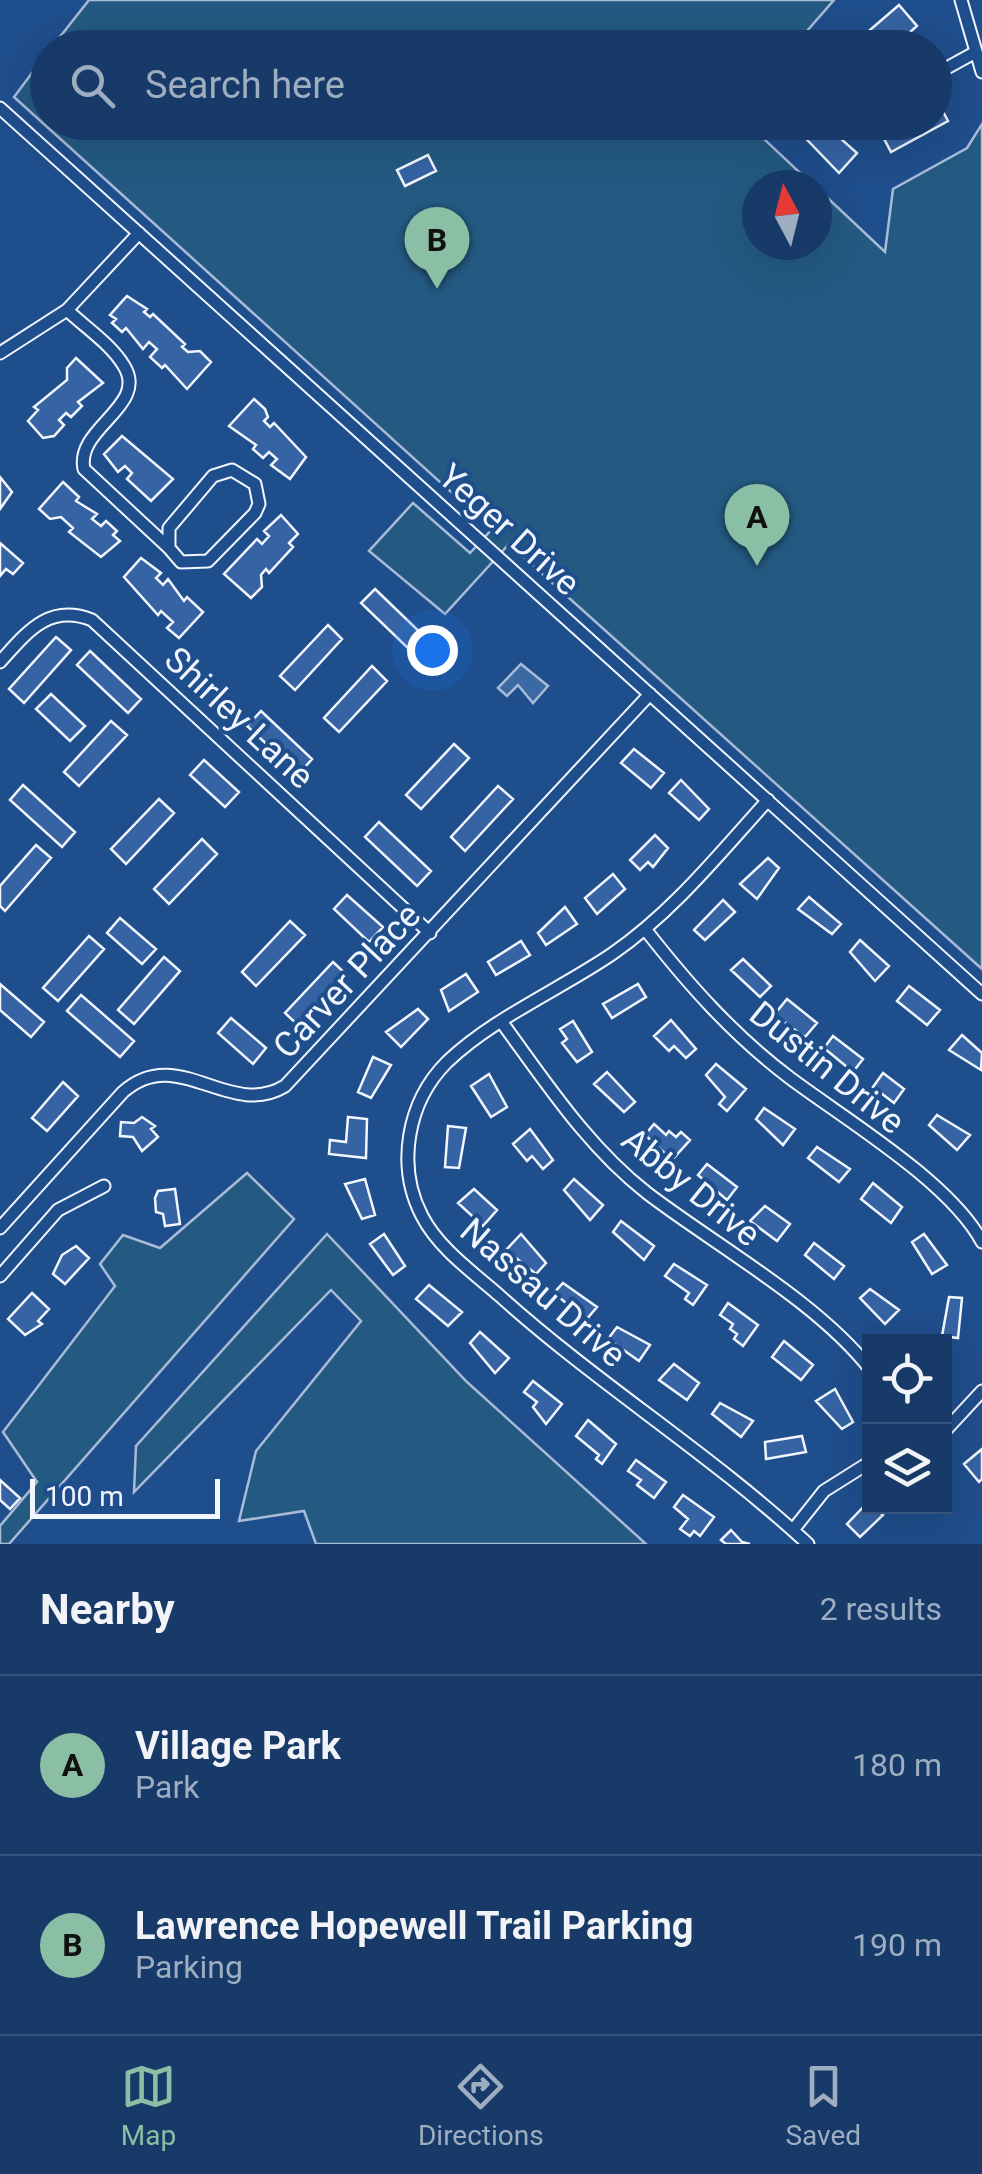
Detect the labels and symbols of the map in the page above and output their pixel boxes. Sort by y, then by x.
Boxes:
north arrow [742,170,832,260]
pin: B [404,206,470,289]
street label: Yeger Drive [430,456,588,604]
pin: A [724,484,790,566]
your location [407,625,458,676]
street label: Shirley Lane [156,639,322,797]
street label: Carver Place [265,895,429,1067]
street label: Dustin Drive [741,993,913,1143]
street label: Abby Drive [614,1119,768,1255]
street label: Nassau Drive [452,1210,634,1376]
scale bar [30,1474,220,1518]

